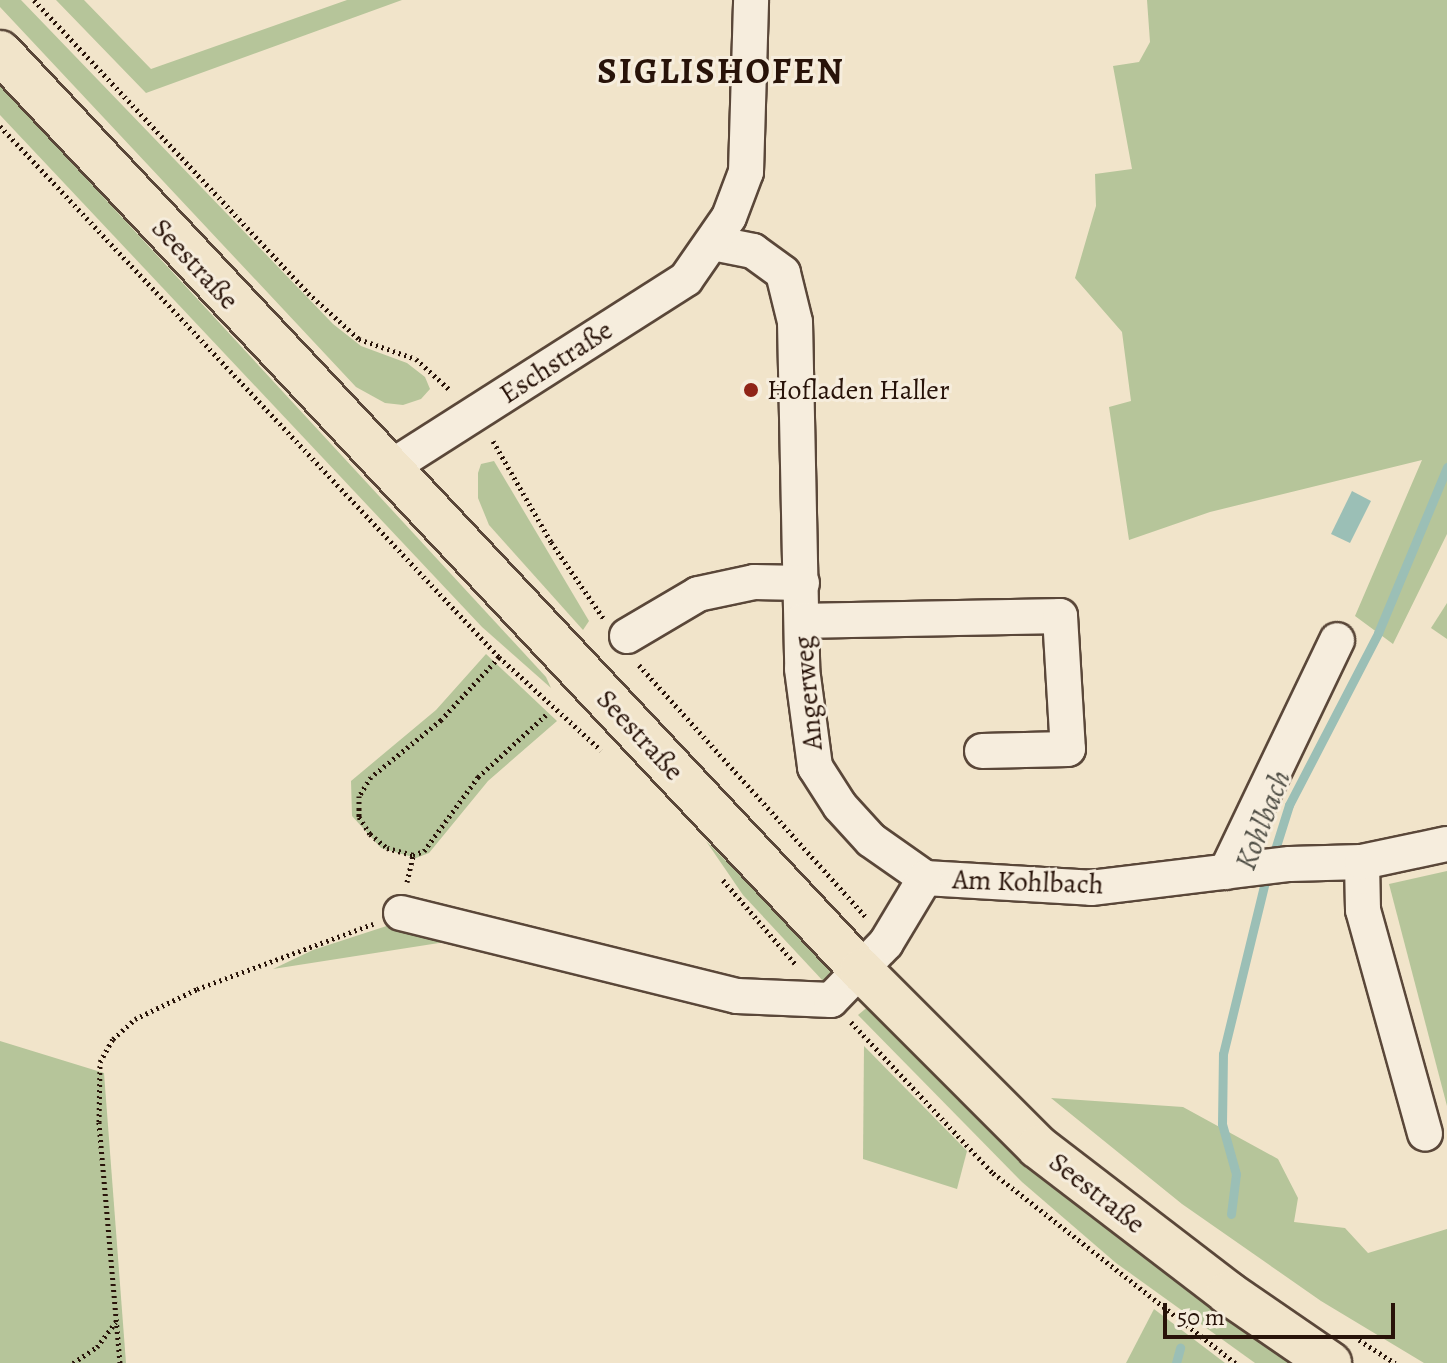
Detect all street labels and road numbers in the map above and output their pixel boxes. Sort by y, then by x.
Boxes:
street label: Seestraße [144,211,246,317]
street label: Eschstraße [493,313,619,411]
street label: Angerweg [786,635,830,751]
street label: Seestraße [589,682,691,788]
street label: Am Kohlbach [952,863,1104,901]
street label: Seestraße [1042,1145,1152,1241]

